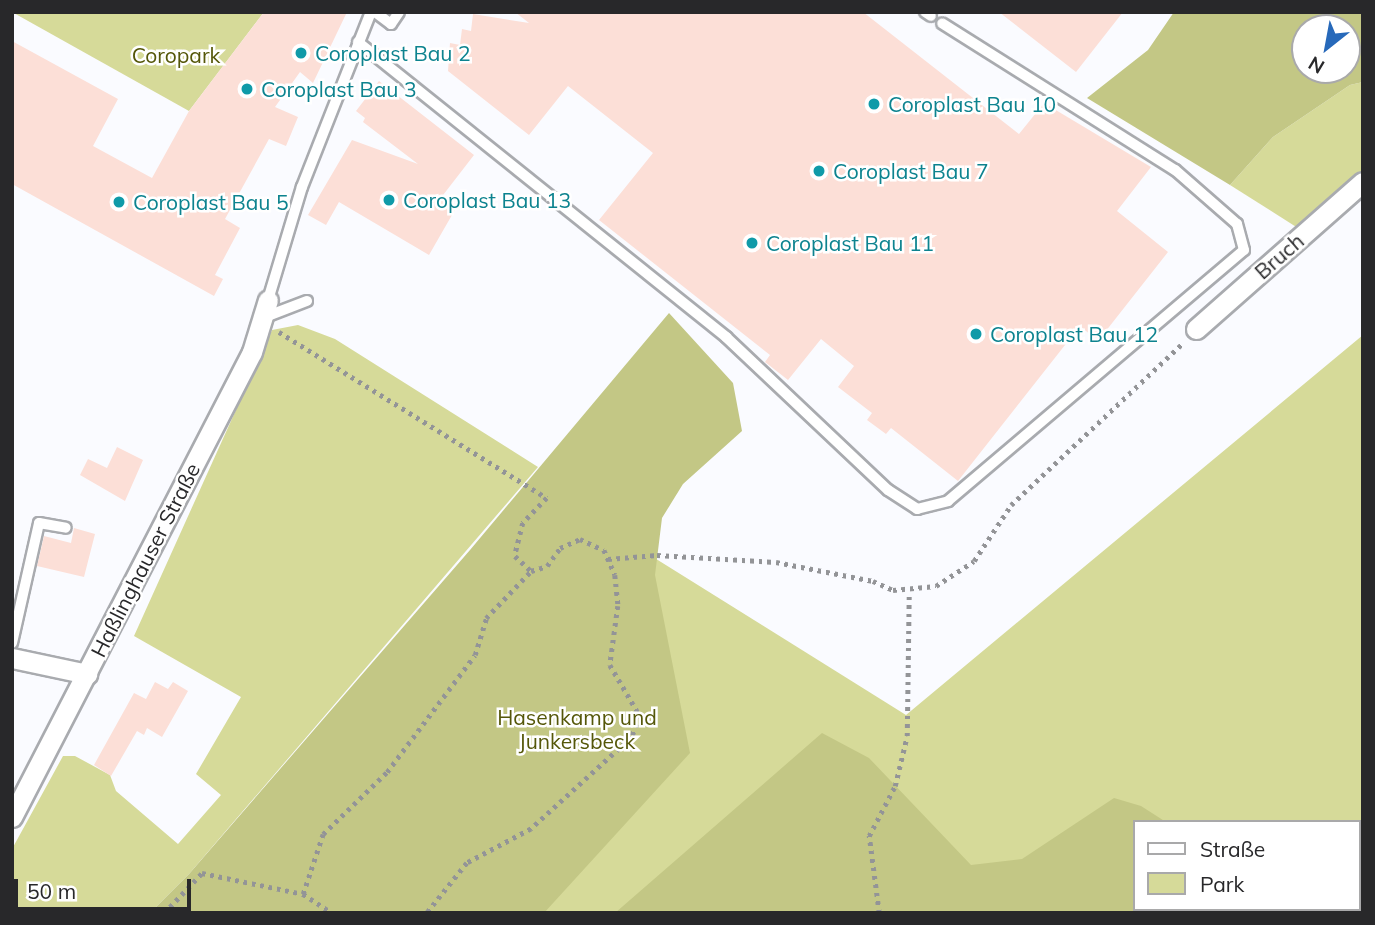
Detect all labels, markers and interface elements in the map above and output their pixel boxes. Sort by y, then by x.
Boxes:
north arrow [1291,14,1361,84]
place label: Coroplast Bau 2 [315,40,471,66]
park label: Coropark [132,42,220,68]
marker: Coroplast Bau 2 [293,45,309,61]
text: N [1304,51,1329,79]
place label: Coroplast Bau 3 [261,76,417,102]
marker: Coroplast Bau 3 [239,81,255,97]
place label: Coroplast Bau 10 [888,91,1056,117]
marker: Coroplast Bau 10 [866,96,882,112]
place label: Coroplast Bau 7 [833,158,989,184]
marker: Coroplast Bau 7 [811,163,827,179]
place label: Coroplast Bau 13 [403,187,571,213]
place label: Coroplast Bau 5 [133,189,289,215]
marker: Coroplast Bau 13 [381,192,397,208]
marker: Coroplast Bau 5 [111,194,127,210]
street label: Bruch [1249,228,1309,284]
place label: Coroplast Bau 11 [766,230,934,256]
marker: Coroplast Bau 11 [744,235,760,251]
place label: Coroplast Bau 12 [990,321,1158,347]
marker: Coroplast Bau 12 [968,326,984,342]
street label: Haßlinghauser Straße [85,459,205,661]
park label: Hasenkamp und Junkersbeck [497,704,657,754]
legend [1134,820,1361,911]
text: Straße [1200,836,1265,862]
scale bar [18,866,194,910]
text: Park [1200,871,1244,897]
text: 50 m [27,878,76,904]

